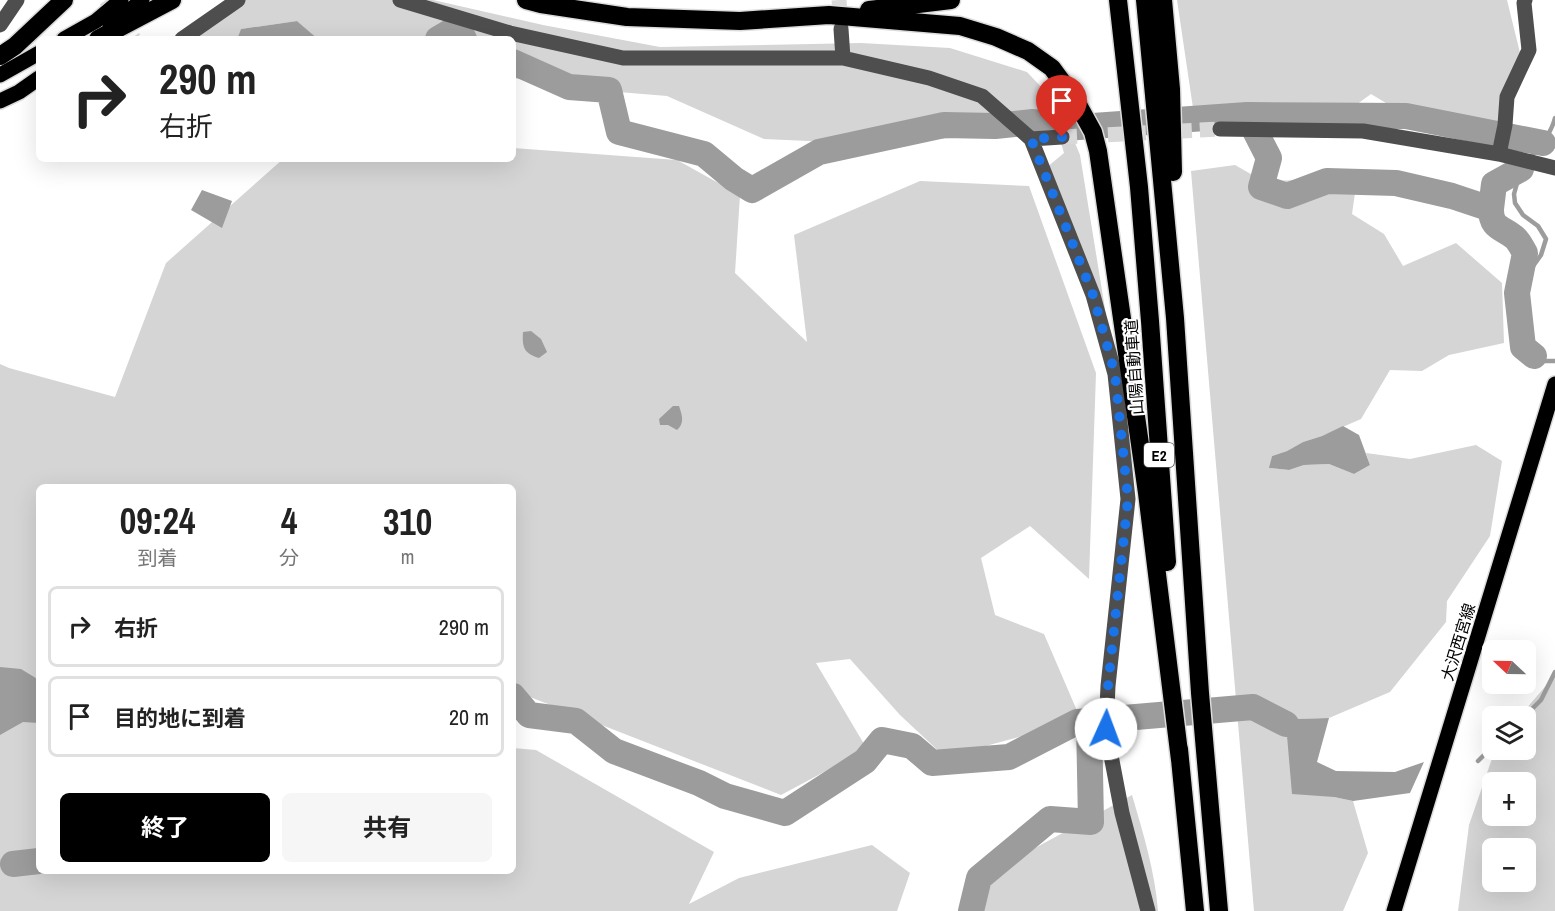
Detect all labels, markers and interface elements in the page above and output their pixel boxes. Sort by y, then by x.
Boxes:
text: 290 m [159,51,257,107]
icon: right [60,60,138,138]
pin [1036,75,1087,137]
icon: arrive [1045,84,1078,117]
text: 右折 [159,108,213,144]
street label: 山陽自動車道 [1120,318,1148,416]
road number: E2 [1144,443,1174,467]
text: 09:24 [120,497,195,545]
text: 4 [281,497,297,545]
text: 310 [383,498,432,546]
text: m [401,543,414,570]
text: 到着 [138,544,178,571]
text: 分 [279,544,299,571]
street label: 大沢西宮線 [1436,601,1480,683]
icon: right [63,610,96,643]
text: 290 m [439,612,489,642]
text: 右折 [114,613,158,643]
north arrow [1482,640,1536,694]
map controls [1482,640,1536,892]
position arrow [1074,697,1138,761]
icon: arrive [63,700,96,733]
text: 20 m [449,702,489,732]
text: 目的地に到着 [114,703,246,733]
button: layers [1482,706,1536,760]
button: + [1482,772,1536,826]
button: 終了 [60,793,270,862]
button: 共有 [282,793,492,862]
button: − [1482,838,1536,892]

